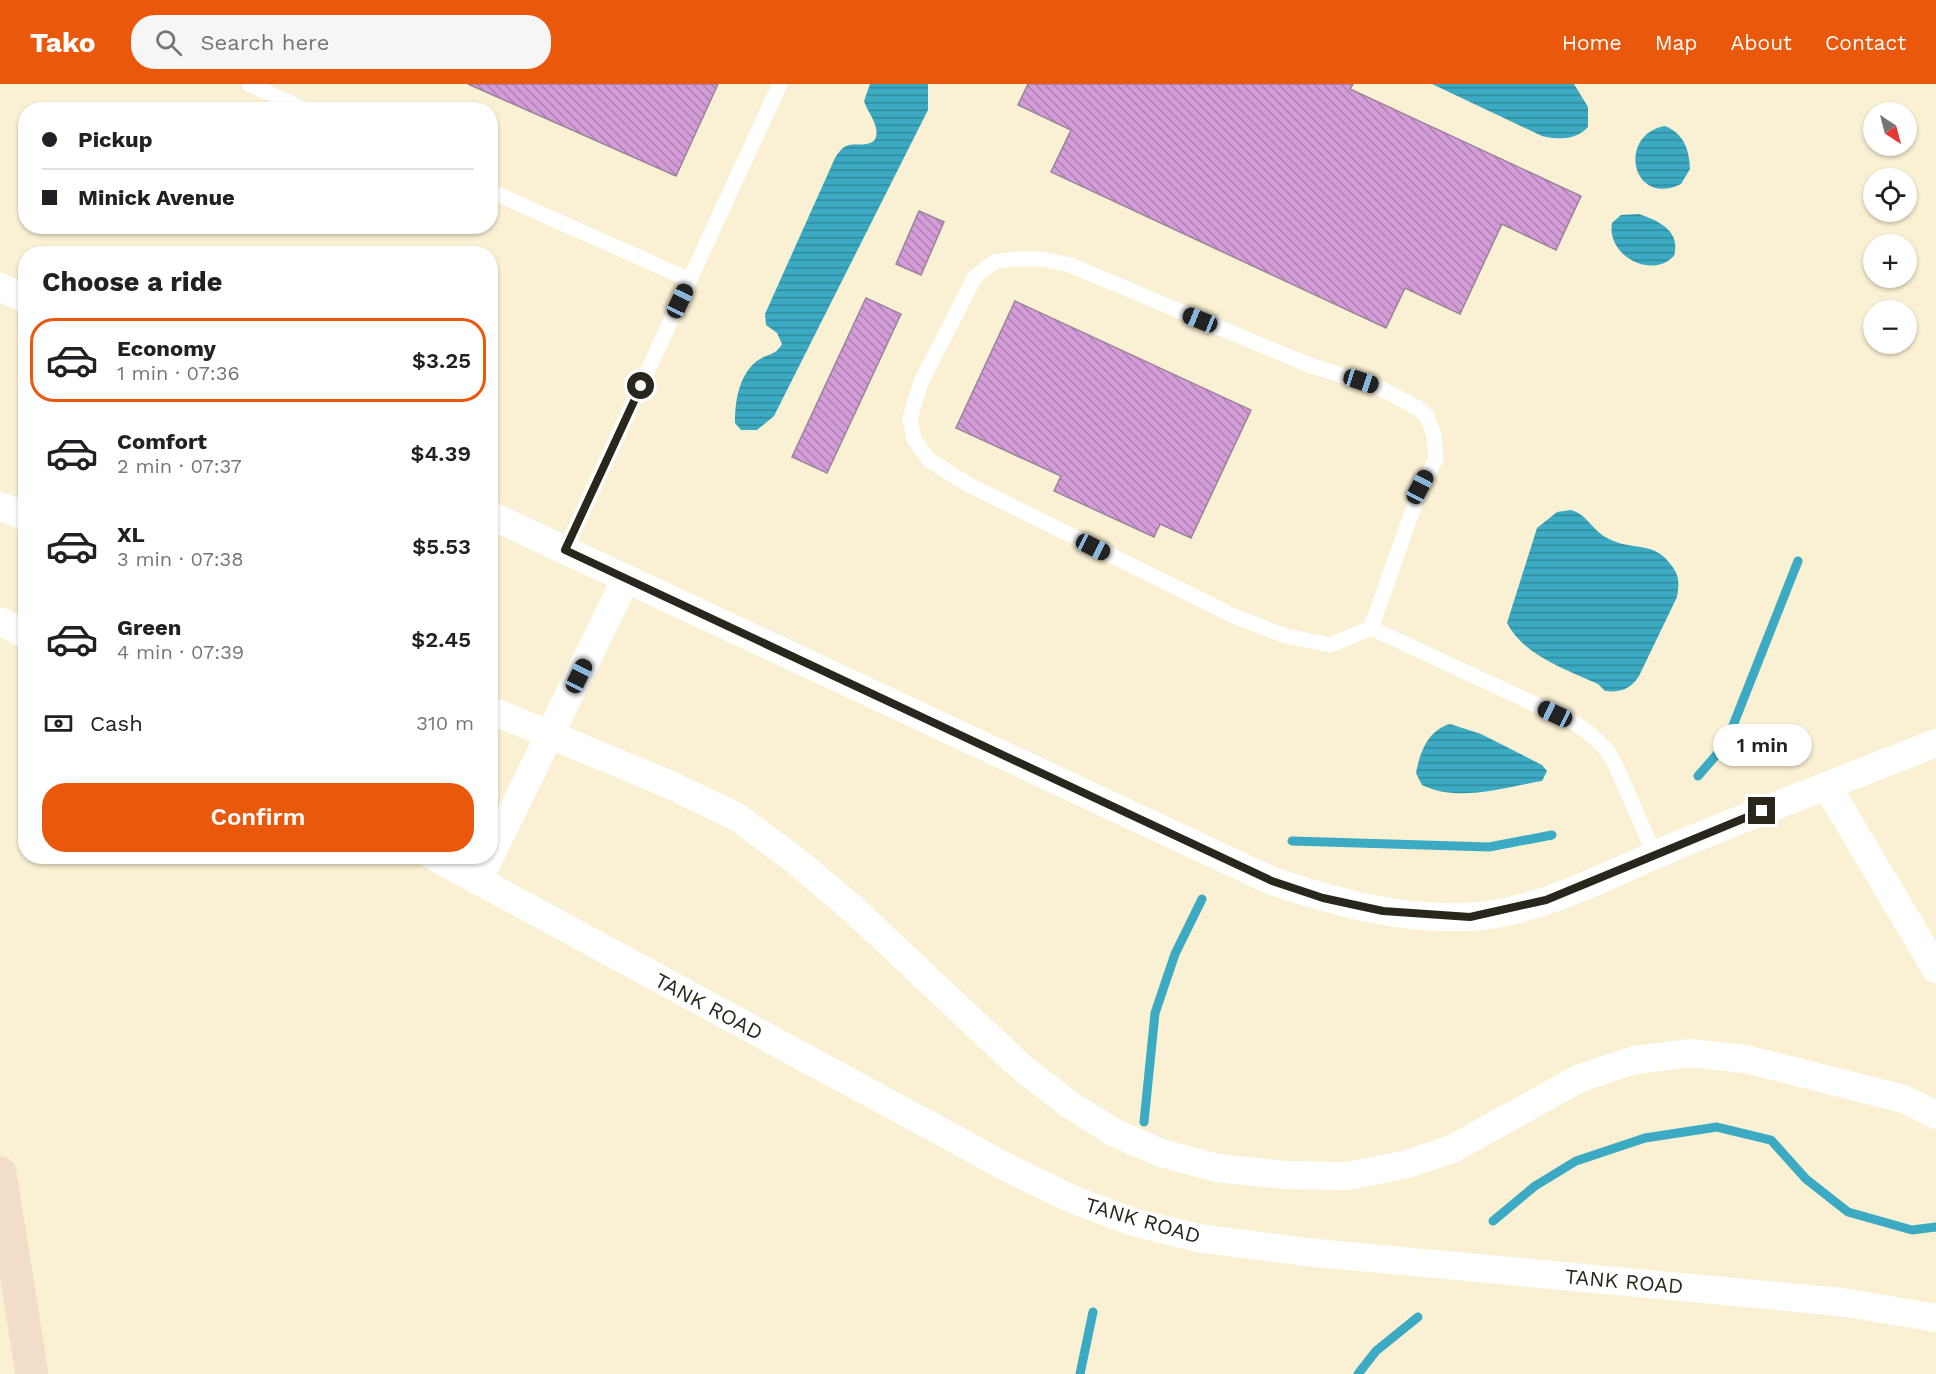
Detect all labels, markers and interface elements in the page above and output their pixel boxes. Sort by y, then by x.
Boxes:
search box [131,15,551,69]
text: Tako [30,26,95,59]
icon: search [152,26,185,59]
text: Search here [200,30,329,55]
text: Home [1562,30,1622,55]
text: Map [1655,30,1698,55]
text: About [1731,30,1792,55]
text: Contact [1825,30,1906,55]
north arrow [1863,102,1917,156]
map controls [1863,102,1917,354]
text: Pickup [78,127,153,152]
button: locate [1863,168,1917,222]
text: Minick Avenue [78,185,235,210]
button: + [1863,234,1917,288]
text: Choose a ride [42,266,222,298]
car [664,281,696,321]
button: − [1863,300,1917,354]
car [1180,305,1220,335]
icon: car [45,333,99,387]
text: Economy [117,336,216,361]
text: $3.25 [412,348,471,373]
text: 1 min · 07:36 [117,361,240,385]
car [1341,367,1381,395]
route start [627,372,654,399]
icon: car [45,426,99,480]
text: Comfort [117,429,207,454]
text: $4.39 [411,441,471,466]
text: 2 min · 07:37 [117,454,242,478]
car [1404,467,1436,507]
icon: car [45,519,99,573]
text: XL [117,522,145,547]
car [1073,531,1113,563]
text: $5.53 [412,534,471,559]
text: 3 min · 07:38 [117,547,244,571]
icon: car [45,612,99,666]
text: Green [117,615,181,640]
text: $2.45 [411,627,471,652]
text: 4 min · 07:39 [117,640,244,664]
car [563,656,595,696]
car [1535,698,1575,730]
icon: cash [42,707,75,740]
text: Cash [90,711,143,736]
text: 310 m [416,711,474,735]
callout: 1 min [1712,724,1812,766]
text: 1 min [1737,733,1788,757]
button: Confirm [42,783,474,852]
route end [1748,797,1775,824]
street label: TANK ROAD [651,967,767,1045]
street label: TANK ROAD [1082,1192,1204,1248]
street label: TANK ROAD [1564,1263,1684,1299]

